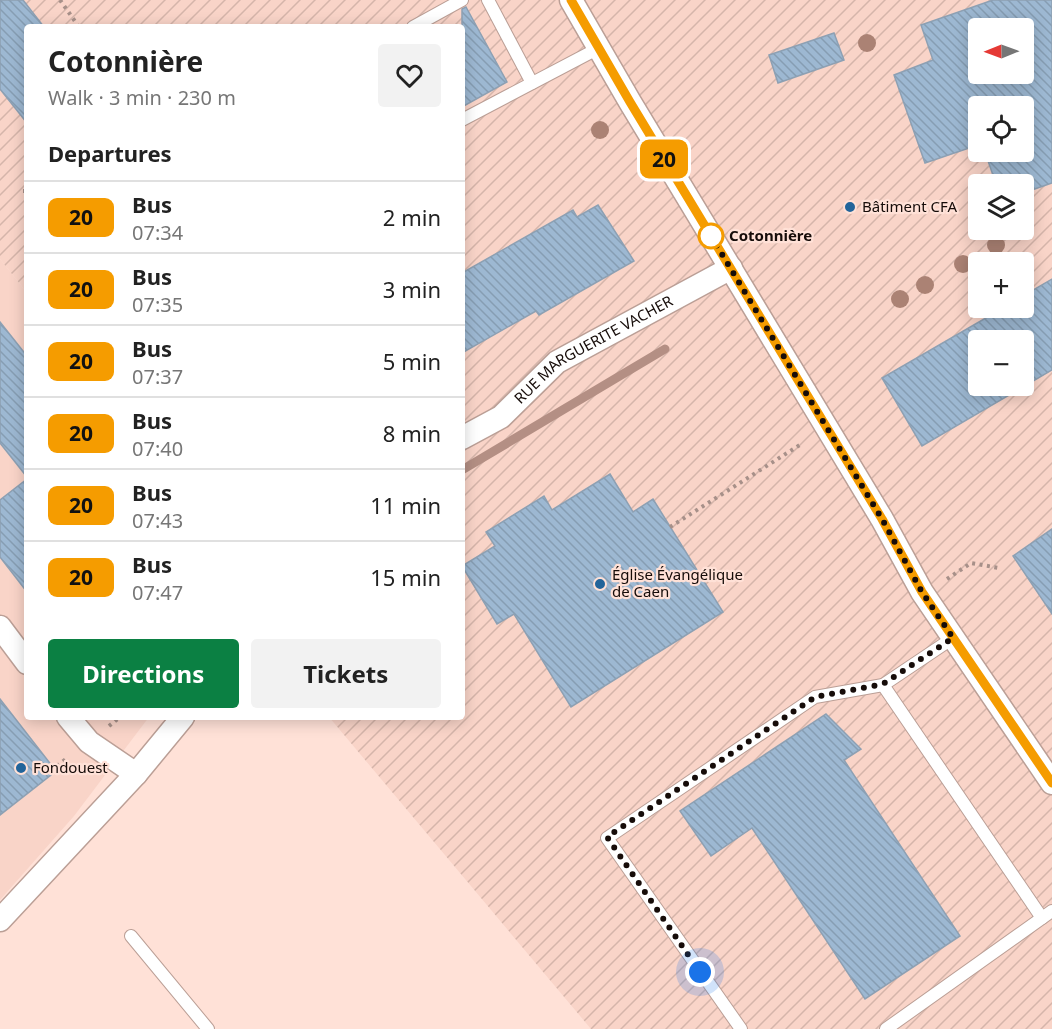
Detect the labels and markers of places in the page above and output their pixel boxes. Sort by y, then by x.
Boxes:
place label: Bâtiment CFA [862,196,957,216]
marker: Bâtiment CFA [843,200,857,214]
marker: Cotonnière [698,223,724,249]
place label: Cotonnière [729,225,812,245]
place label: Église Évangélique de Caen [612,564,743,601]
marker: Église Évangélique de Caen [593,577,607,591]
place label: Fondouest [33,757,108,777]
marker: Fondouest [14,761,28,775]

